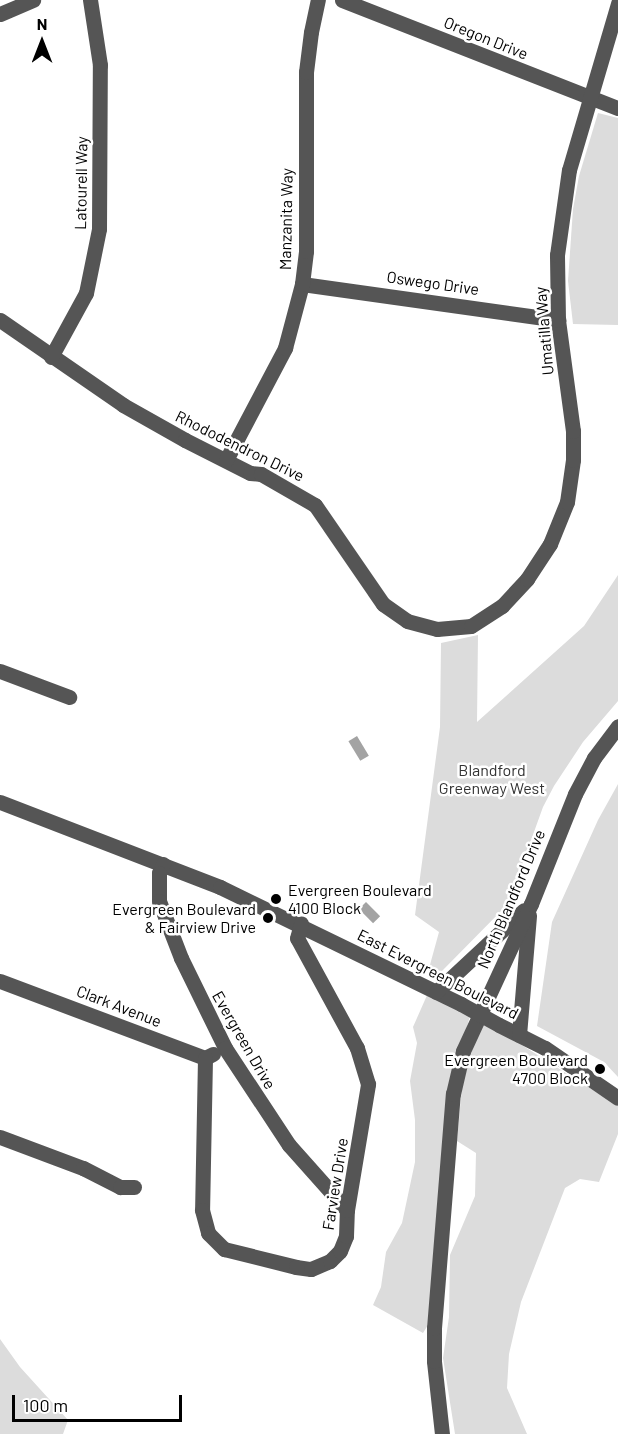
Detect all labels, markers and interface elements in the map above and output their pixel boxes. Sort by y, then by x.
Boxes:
north arrow [12,12,72,72]
street label: Oregon Drive [441,12,531,64]
text: N [37,14,47,33]
street label: Latourell Way [71,136,91,230]
street label: Manzanita Way [276,168,296,270]
street label: Oswego Drive [386,267,480,299]
street label: Umatilla Way [531,286,557,376]
street label: Rhododendron Drive [172,406,308,486]
park label: Blandford Greenway West [439,760,545,798]
street label: North Blandford Drive [473,827,549,971]
place label: Evergreen Boulevard 4100 Block [288,880,432,918]
marker: Evergreen Boulevard 4100 Block [269,892,283,906]
place label: Evergreen Boulevard & Fairview Drive [112,899,256,937]
marker: Evergreen Boulevard & Fairview Drive [261,911,275,925]
street label: East Evergreen Boulevard [354,925,522,1023]
street label: Clark Avenue [74,981,164,1031]
street label: Evergreen Drive [208,988,280,1092]
place label: Evergreen Boulevard 4700 Block [444,1050,588,1088]
marker: Evergreen Boulevard 4700 Block [593,1062,607,1076]
street label: Farview Drive [318,1136,352,1232]
scale bar [15,1383,184,1421]
text: 100 m [23,1394,68,1416]

